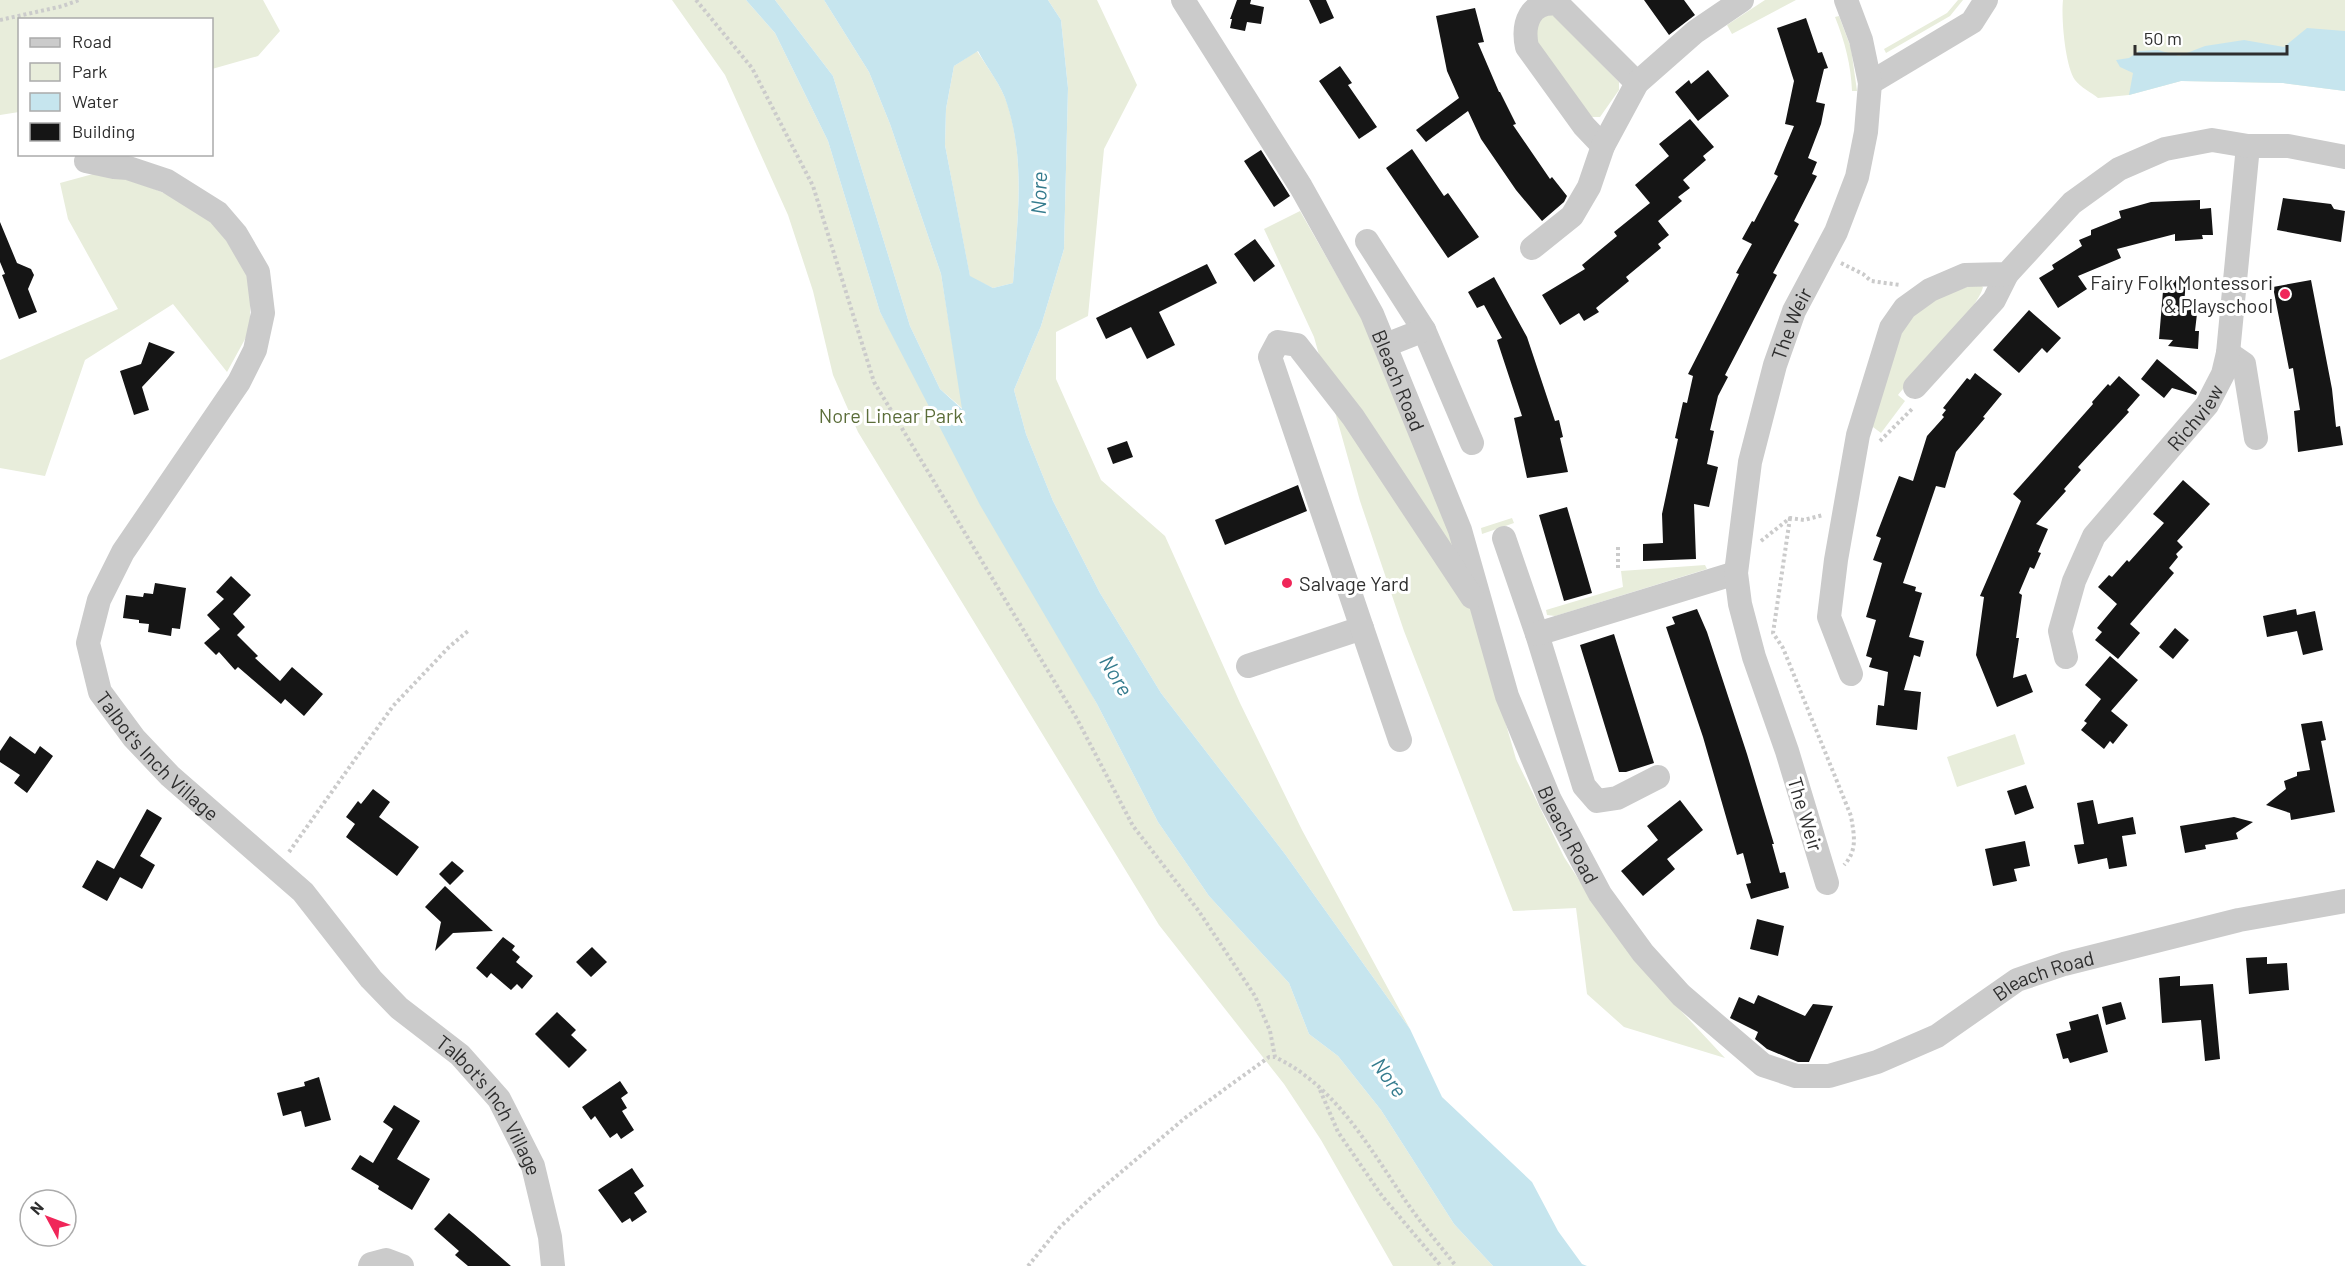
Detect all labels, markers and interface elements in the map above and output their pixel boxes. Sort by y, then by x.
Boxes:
legend [18,18,213,156]
scale bar [2135,18,2286,56]
text: 50 m [2144,27,2182,49]
text: Road [72,30,112,52]
text: Park [72,60,107,82]
text: Water [72,90,119,112]
text: Building [72,120,135,142]
water label: Nore [1025,171,1051,215]
place label: Fairy Folk Montessori & Playschool [2090,270,2273,317]
street label: The Weir [1766,283,1816,363]
marker: Fairy Folk Montessori & Playschool [2278,287,2292,301]
street label: Bleach Road [1368,326,1430,434]
street label: Richview [2161,380,2228,455]
park label: Nore Linear Park [819,403,963,427]
place label: Salvage Yard [1299,571,1409,595]
marker: Salvage Yard [1280,576,1294,590]
water label: Nore [1095,650,1139,700]
street label: Talbot's Inch Village [91,686,224,825]
street label: The Weir [1783,774,1829,854]
street label: Bleach Road [1533,782,1604,888]
street label: Bleach Road [1988,945,2096,1006]
street label: Talbot's Inch Village [432,1030,547,1178]
water label: Nore [1367,1052,1413,1102]
north arrow [18,1188,78,1248]
text: N [26,1198,47,1218]

